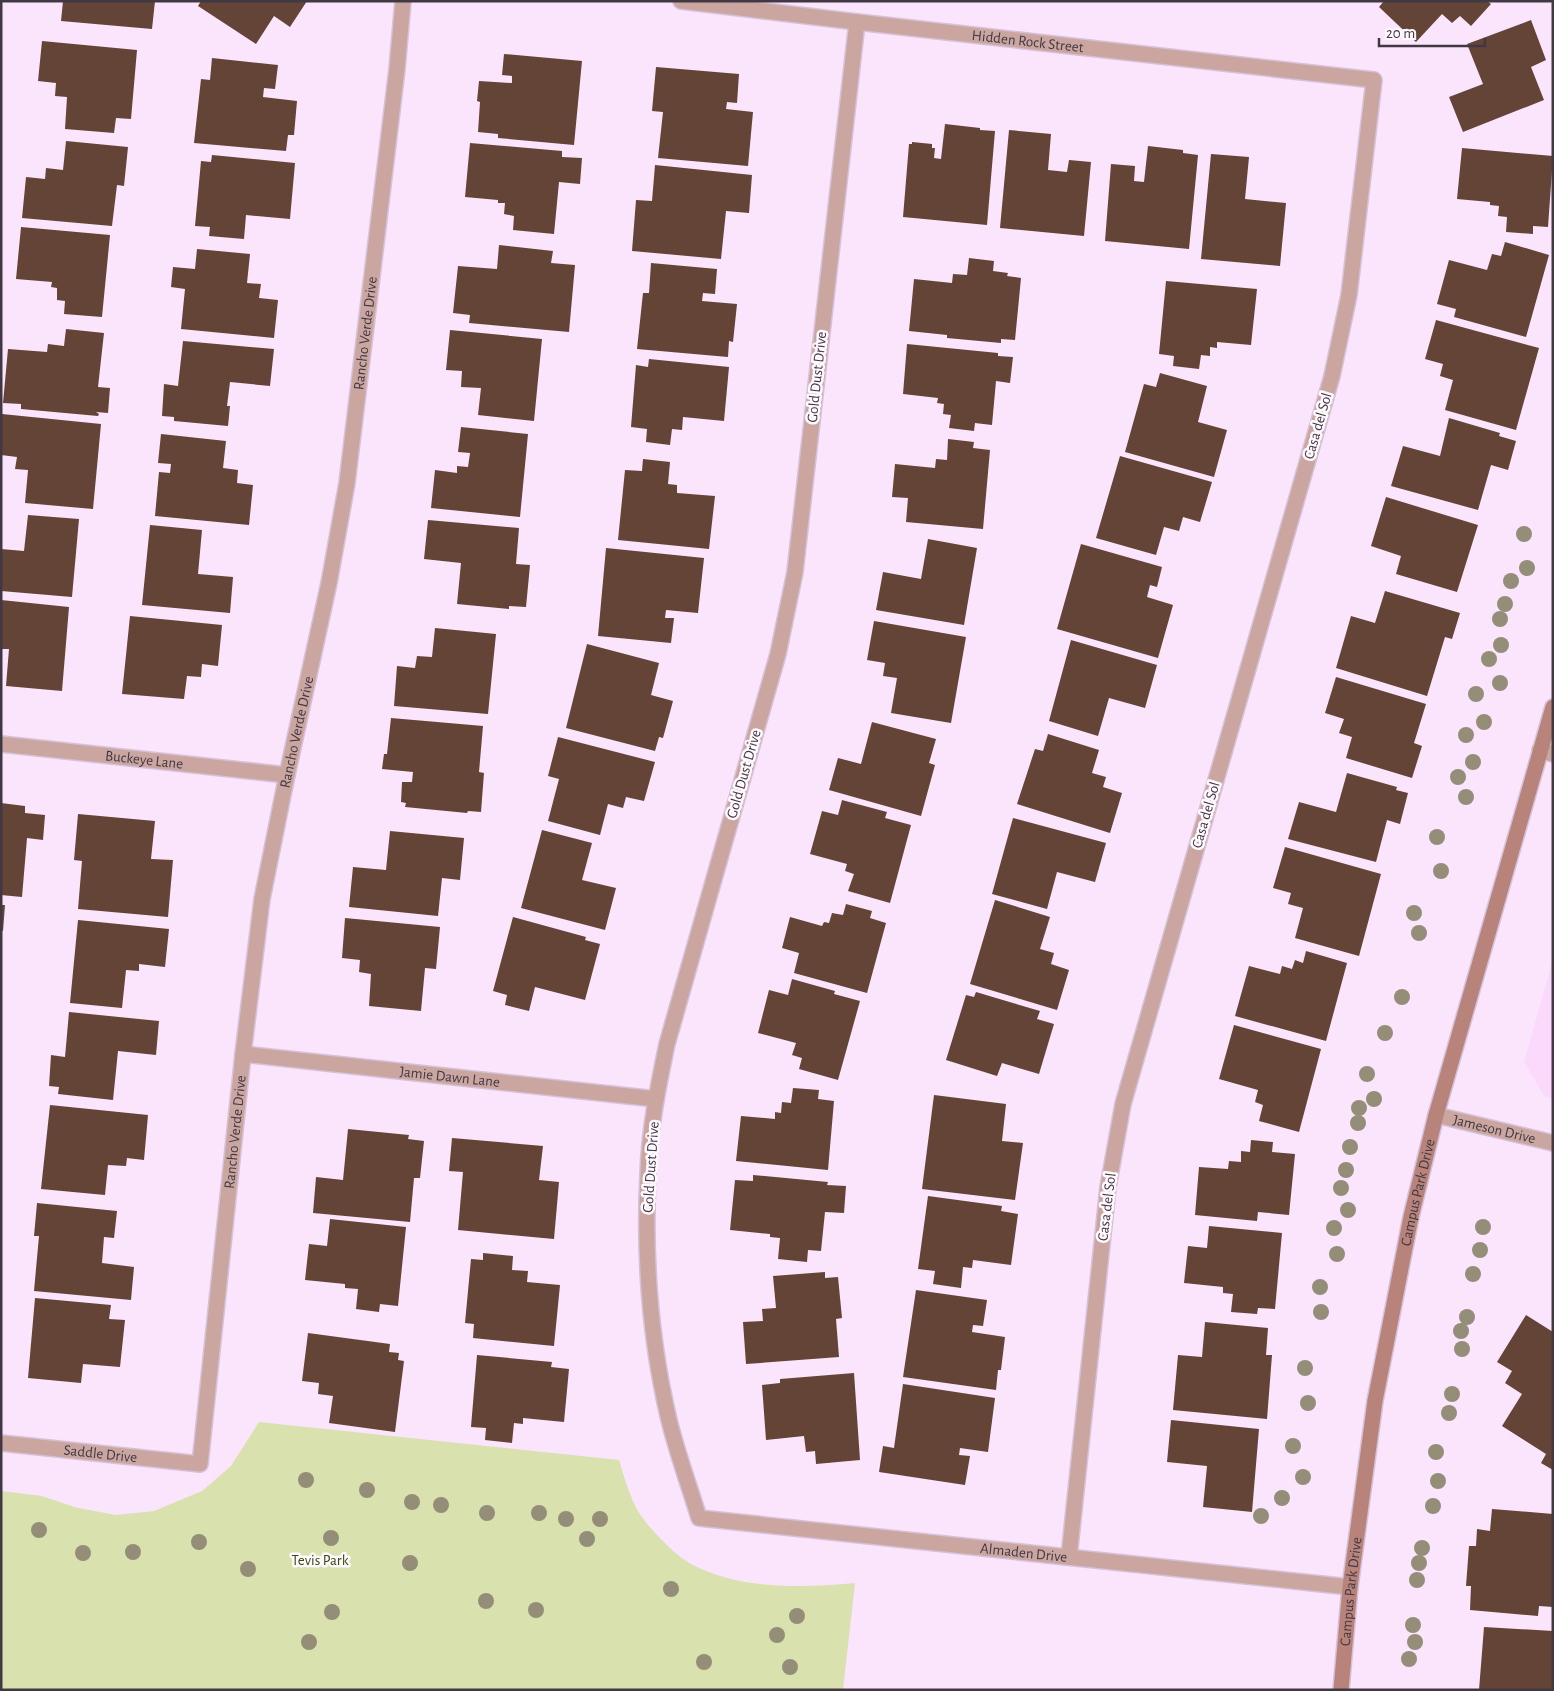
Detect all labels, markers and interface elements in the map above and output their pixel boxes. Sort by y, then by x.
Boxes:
scale bar [1379,15,1485,47]
text: 20 m [1386,26,1415,41]
street label: Hidden Rock Street [971,27,1085,55]
street label: Rancho Verde Drive [351,276,379,391]
street label: Gold Dust Drive [805,331,829,423]
street label: Casa del Sol [1301,391,1335,461]
street label: Rancho Verde Drive [277,675,316,789]
street label: Gold Dust Drive [724,728,764,820]
street label: Buckeye Lane [104,748,184,771]
street label: Casa del Sol [1189,780,1223,850]
street label: Jamie Dawn Lane [399,1064,501,1089]
street label: Rancho Verde Drive [221,1074,248,1189]
street label: Jameson Drive [1452,1112,1537,1146]
street label: Gold Dust Drive [640,1121,662,1213]
street label: Campus Park Drive [1398,1137,1437,1247]
street label: Casa del Sol [1095,1172,1119,1242]
street label: Saddle Drive [63,1442,138,1465]
street label: Campus Park Drive [1337,1536,1364,1647]
street label: Almaden Drive [979,1540,1068,1564]
park label: Tevis Park [291,1553,349,1568]

